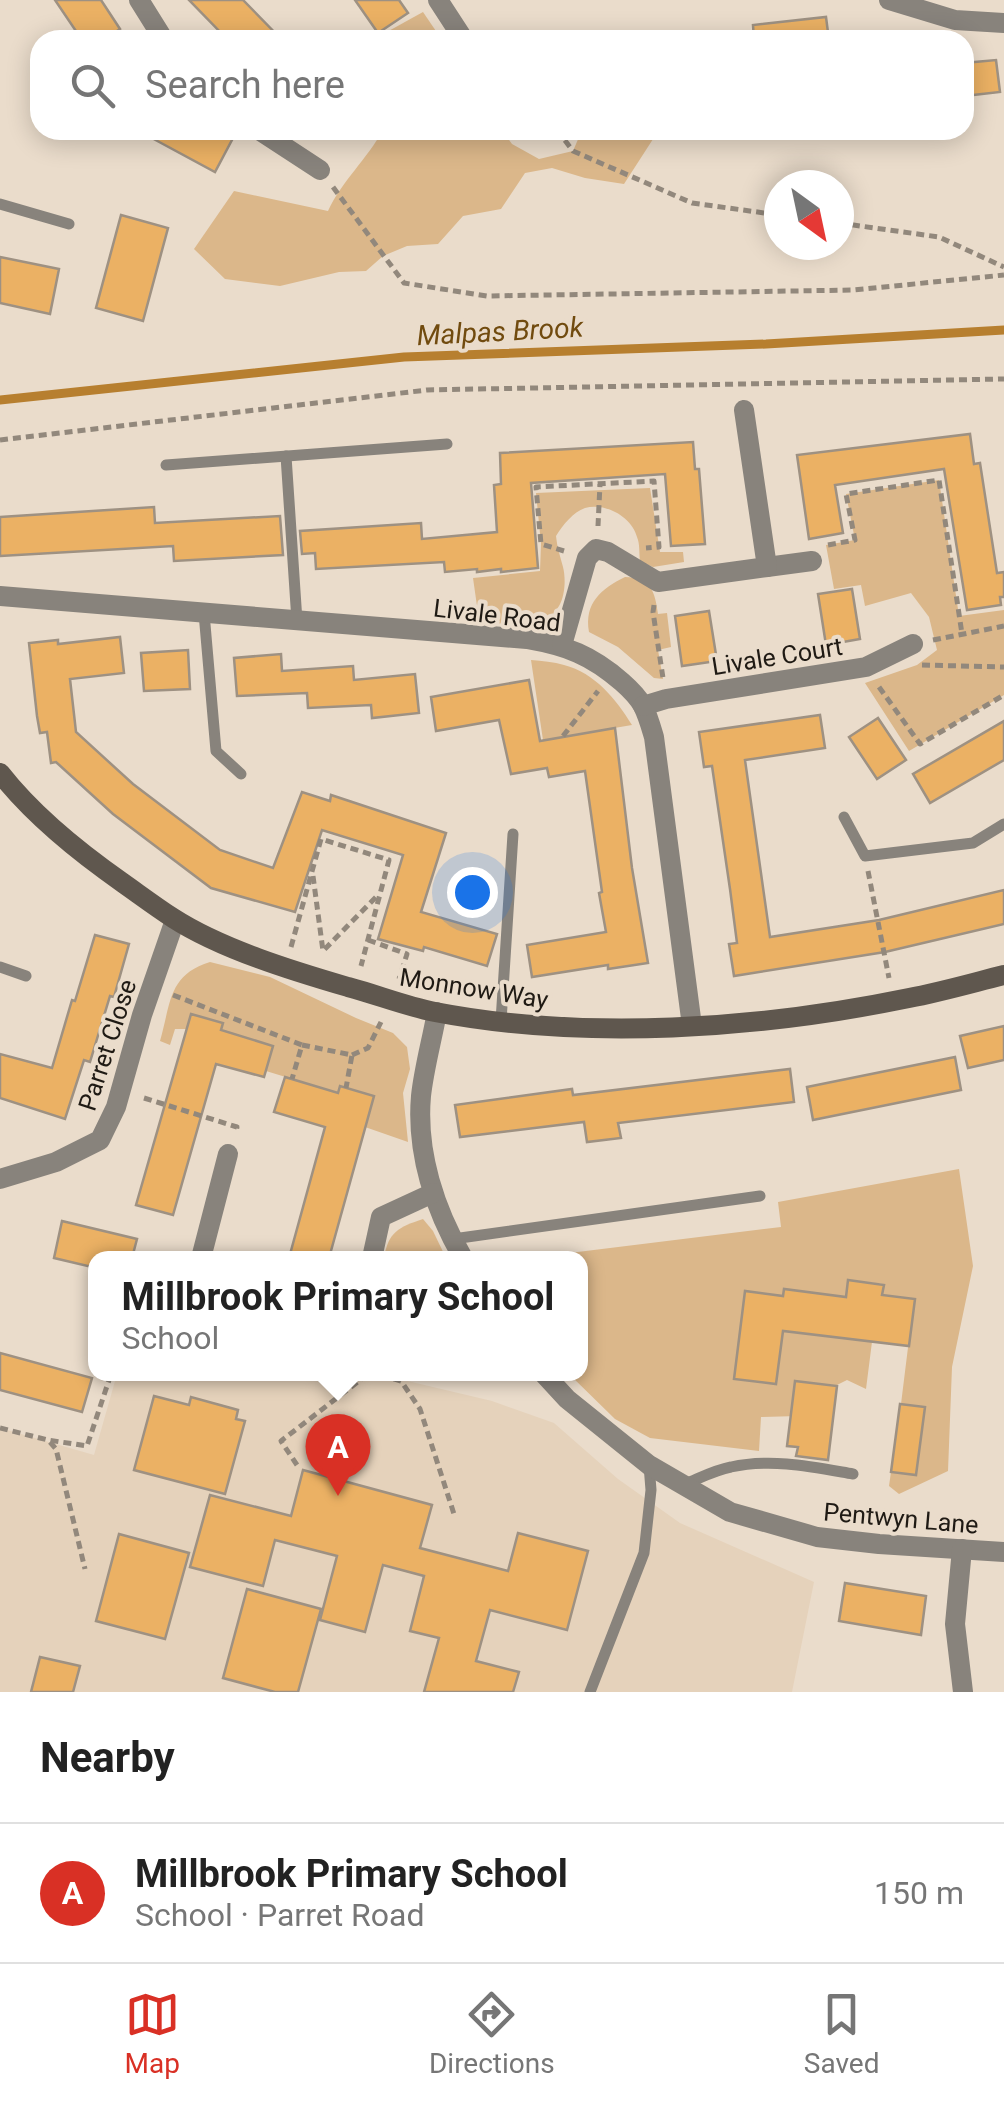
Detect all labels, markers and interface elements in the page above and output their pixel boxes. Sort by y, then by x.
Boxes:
search box [30,30,974,140]
icon: search [65,58,120,113]
text: Search here [145,63,345,107]
north arrow [764,170,854,260]
water label: Malpas Brook [416,311,585,352]
street label: Livale Road [432,593,562,638]
street label: Livale Court [710,632,845,681]
your location [447,867,498,918]
street label: Monnow Way [398,962,550,1015]
street label: Parret Close [73,976,142,1114]
popup [88,1251,588,1381]
text: Millbrook Primary School [122,1275,554,1319]
text: School [122,1319,219,1357]
pin: A [306,1414,370,1496]
street label: Pentwyn Lane [822,1497,980,1540]
text: Nearby [40,1733,175,1782]
text: Millbrook Primary School [135,1852,568,1896]
text: A [62,1874,83,1912]
text: 150 m [874,1874,964,1912]
text: School · Parret Road [135,1896,425,1934]
tab: Map [125,1987,180,2080]
tab: Directions [429,1987,555,2080]
tab: Saved [804,1987,879,2080]

